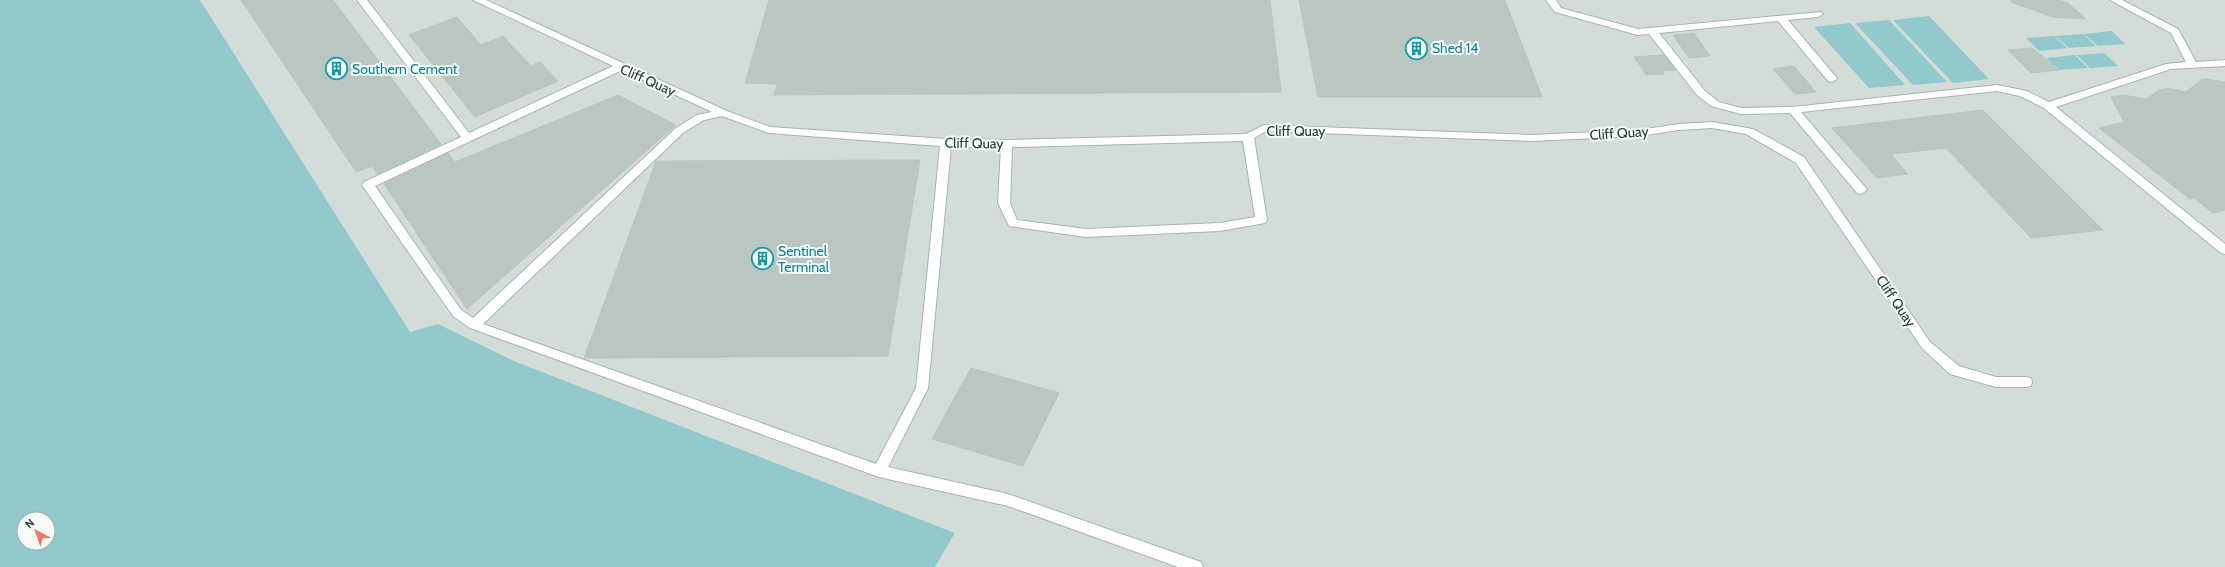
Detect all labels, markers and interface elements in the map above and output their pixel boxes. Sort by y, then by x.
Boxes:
building icon: Shed 14 [1403,35,1429,61]
place label: Shed 14 [1432,39,1478,57]
building icon: Southern Cement [323,56,349,82]
place label: Southern Cement [352,60,458,78]
street label: Cliff Quay [617,60,679,100]
street label: Cliff Quay [1267,122,1325,140]
street label: Cliff Quay [1589,122,1649,144]
street label: Cliff Quay [944,133,1004,153]
place label: Sentinel Terminal [778,242,830,276]
building icon: Sentinel Terminal [749,246,775,272]
street label: Cliff Quay [1872,272,1920,330]
north arrow [16,511,56,551]
text: N [22,516,37,531]

